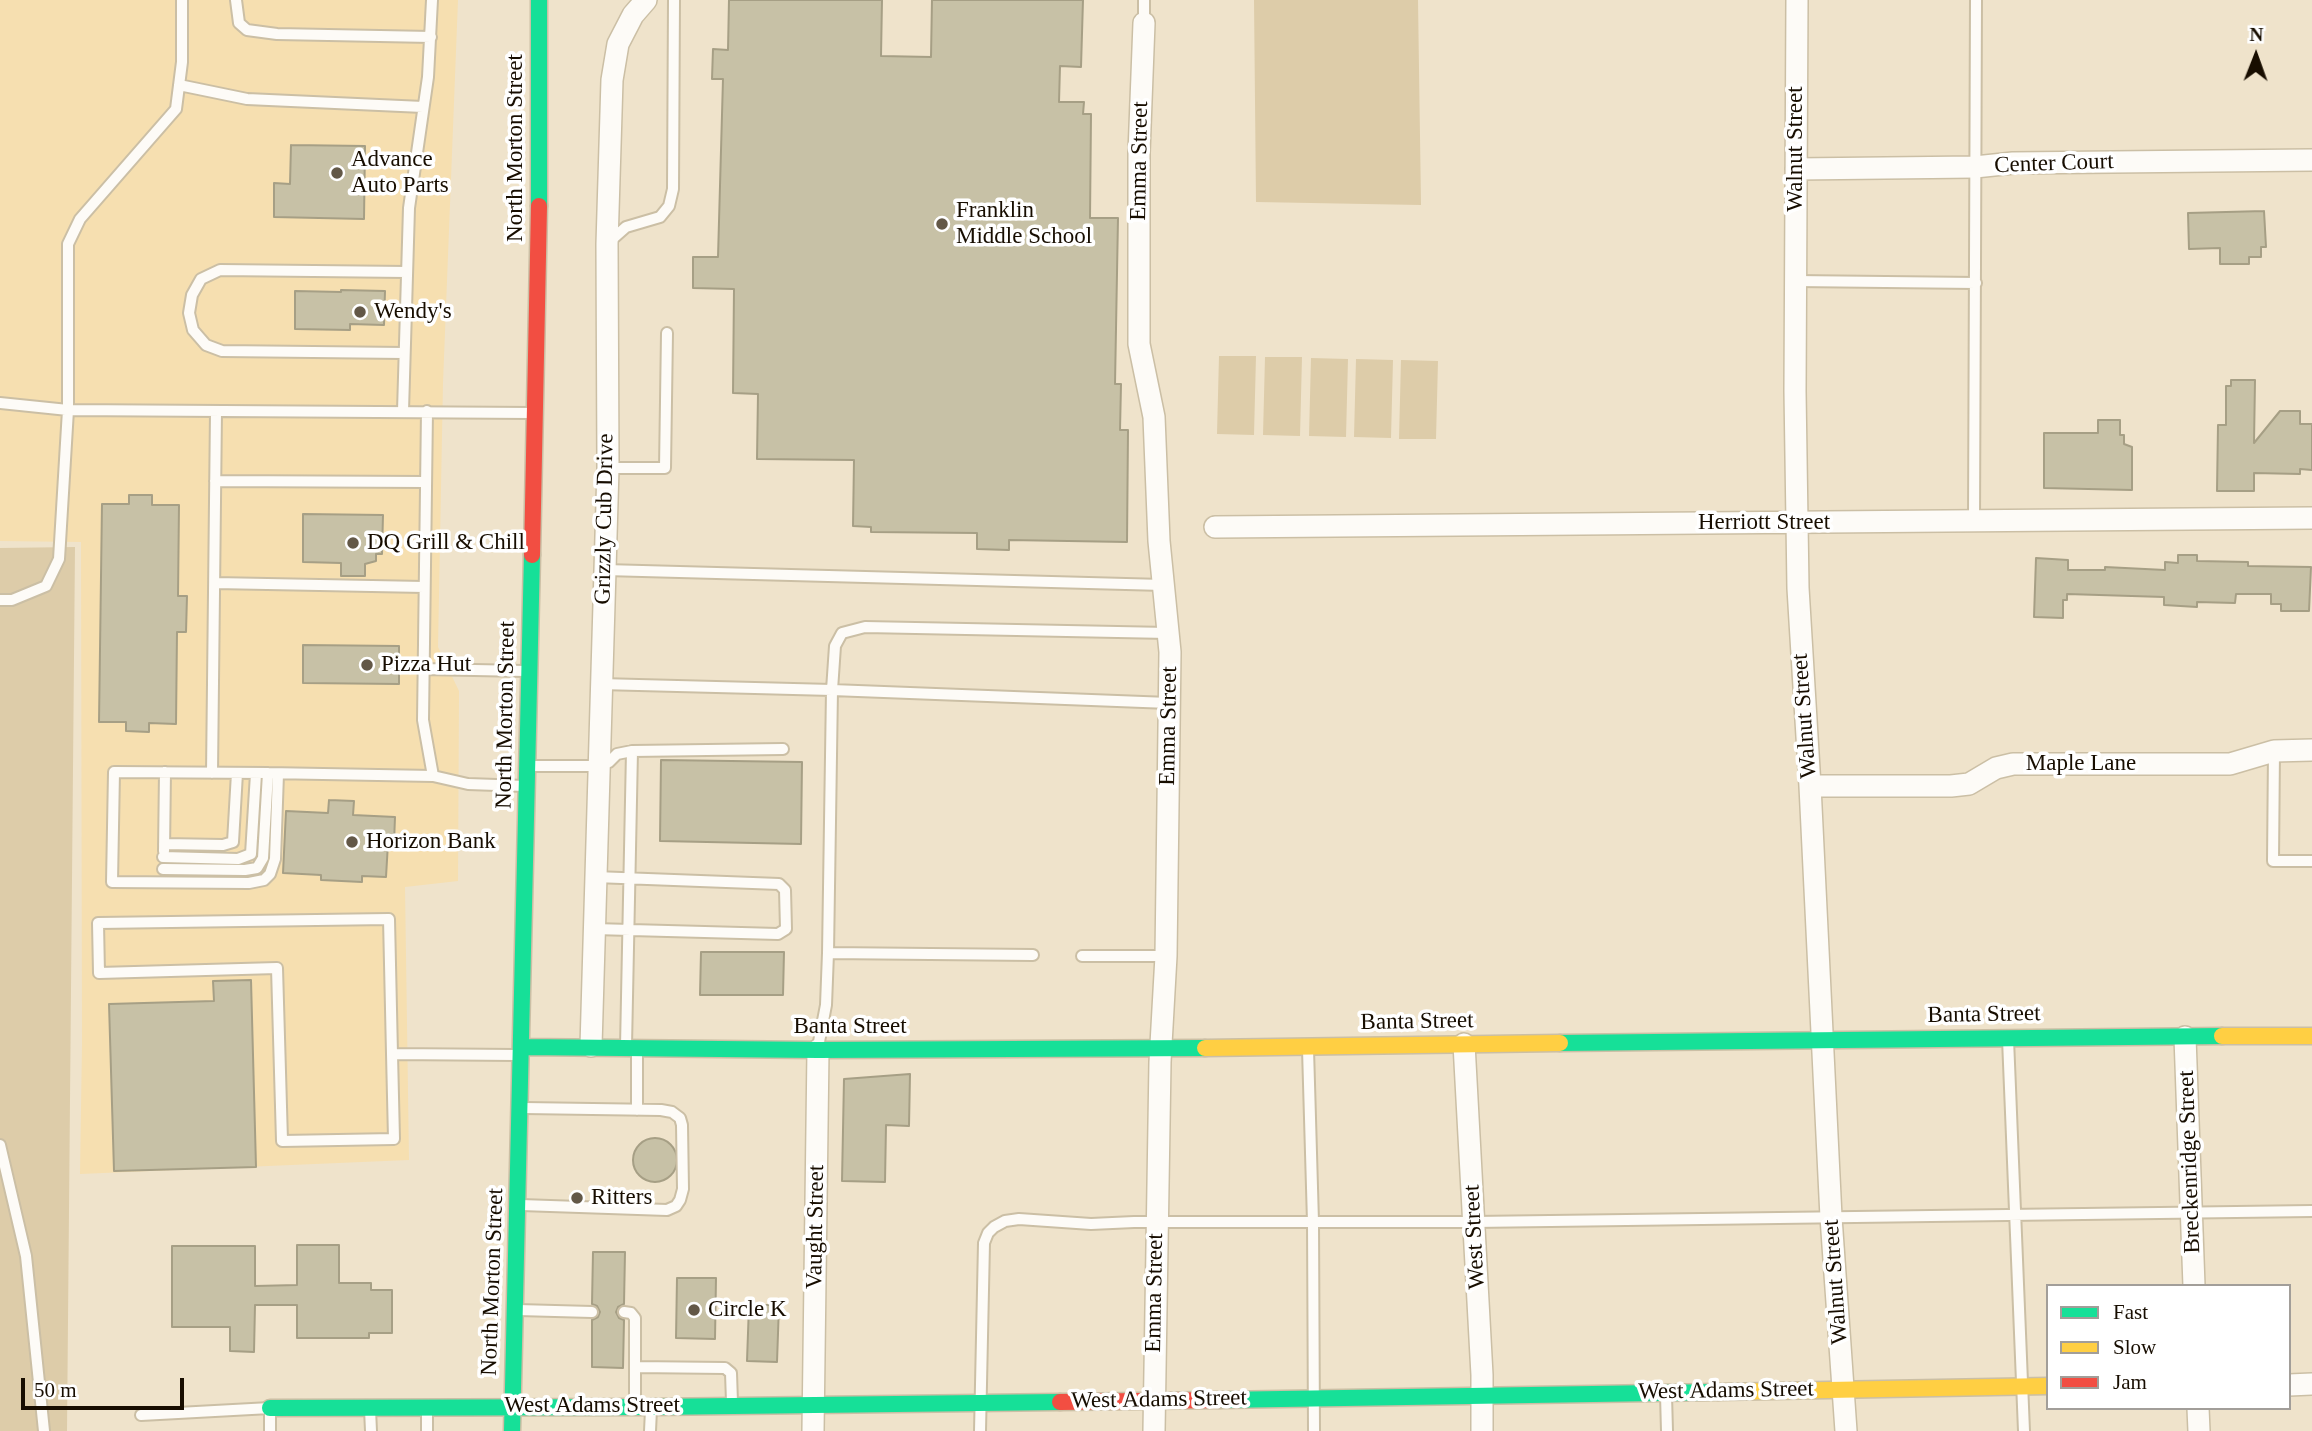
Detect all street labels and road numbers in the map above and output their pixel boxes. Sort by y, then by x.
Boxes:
street label: North Morton Street [502,54,530,242]
street label: Walnut Street [1782,86,1810,212]
street label: Emma Street [1125,101,1155,221]
street label: Center Court [1994,148,2114,180]
street label: Grizzly Cub Drive [590,433,620,605]
street label: Herriott Street [1698,509,1830,537]
street label: North Morton Street [491,621,521,809]
street label: Walnut Street [1787,653,1823,779]
street label: Emma Street [1154,666,1184,786]
street label: Maple Lane [2026,750,2136,778]
street label: Banta Street [1927,1000,2041,1030]
street label: Banta Street [1360,1007,1474,1037]
street label: Banta Street [793,1013,907,1041]
street label: Breckenridge Street [2173,1070,2207,1254]
street label: Vaught Street [801,1164,831,1290]
street label: West Street [1458,1184,1492,1290]
street label: North Morton Street [476,1188,510,1376]
street label: Walnut Street [1818,1219,1854,1345]
street label: Emma Street [1140,1233,1170,1353]
street label: West Adams Street [1638,1376,1814,1406]
street label: West Adams Street [1071,1385,1247,1415]
street label: West Adams Street [504,1392,680,1420]

